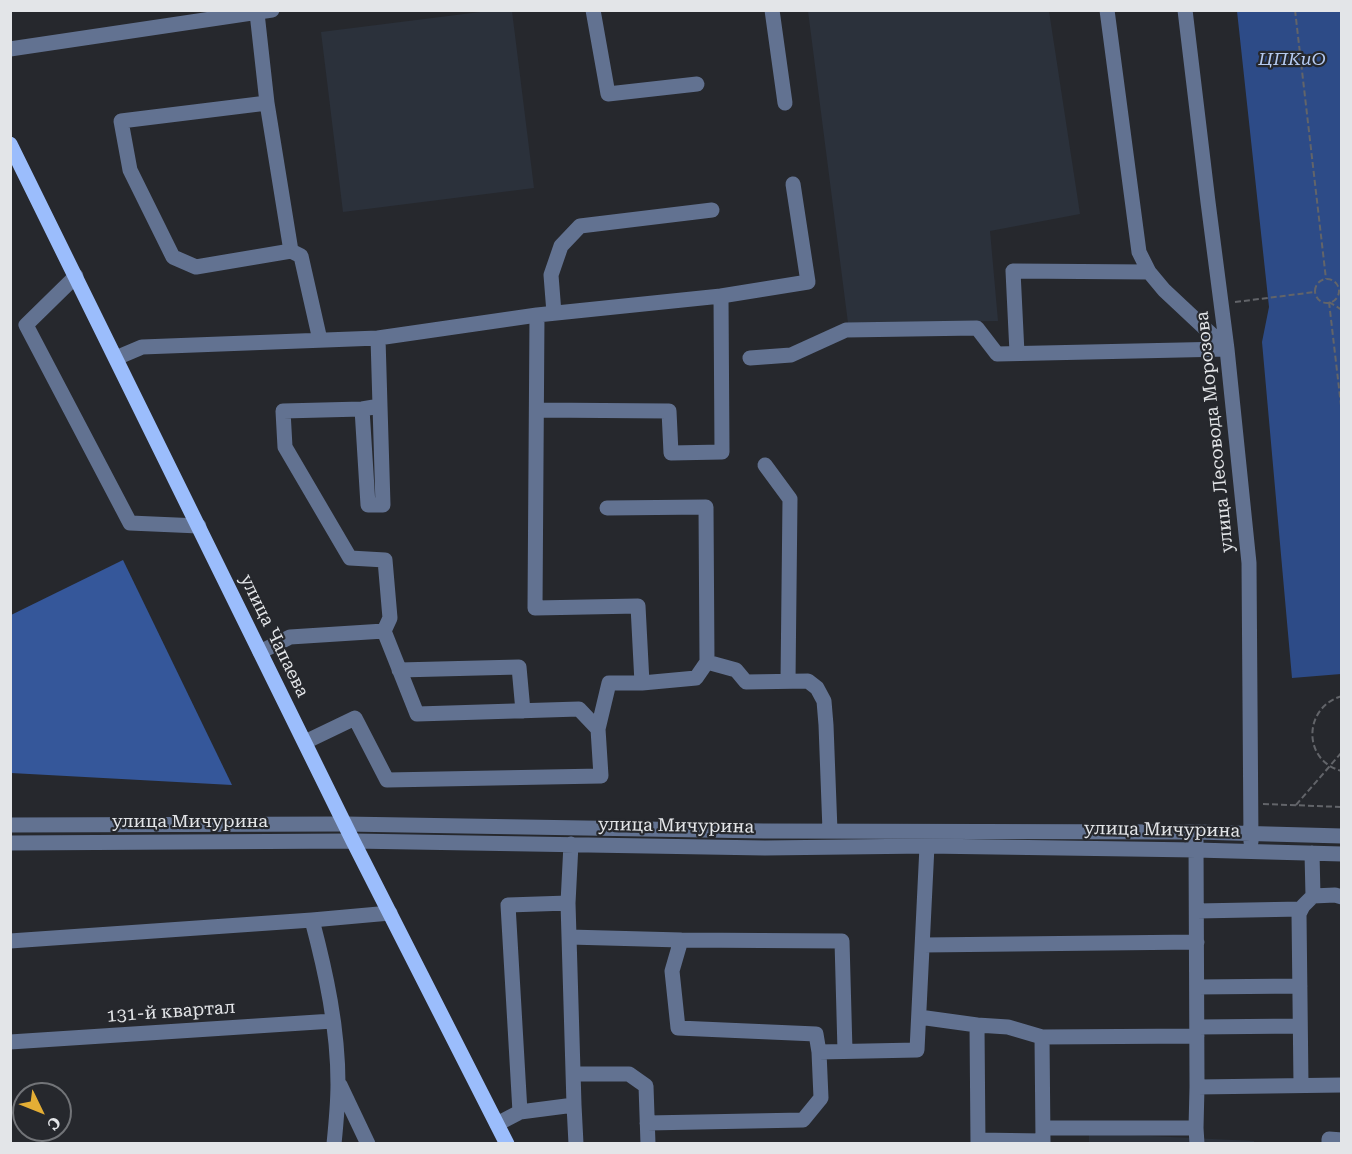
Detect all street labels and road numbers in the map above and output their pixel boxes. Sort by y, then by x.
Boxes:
street label: улица Лесовода Морозова [1192,310,1238,554]
street label: улица Чапаева [235,571,313,701]
street label: улица Мичурина [112,811,268,833]
street label: улица Мичурина [598,814,754,838]
street label: улица Мичурина [1084,818,1240,842]
street label: 131-й квартал [106,997,236,1027]

